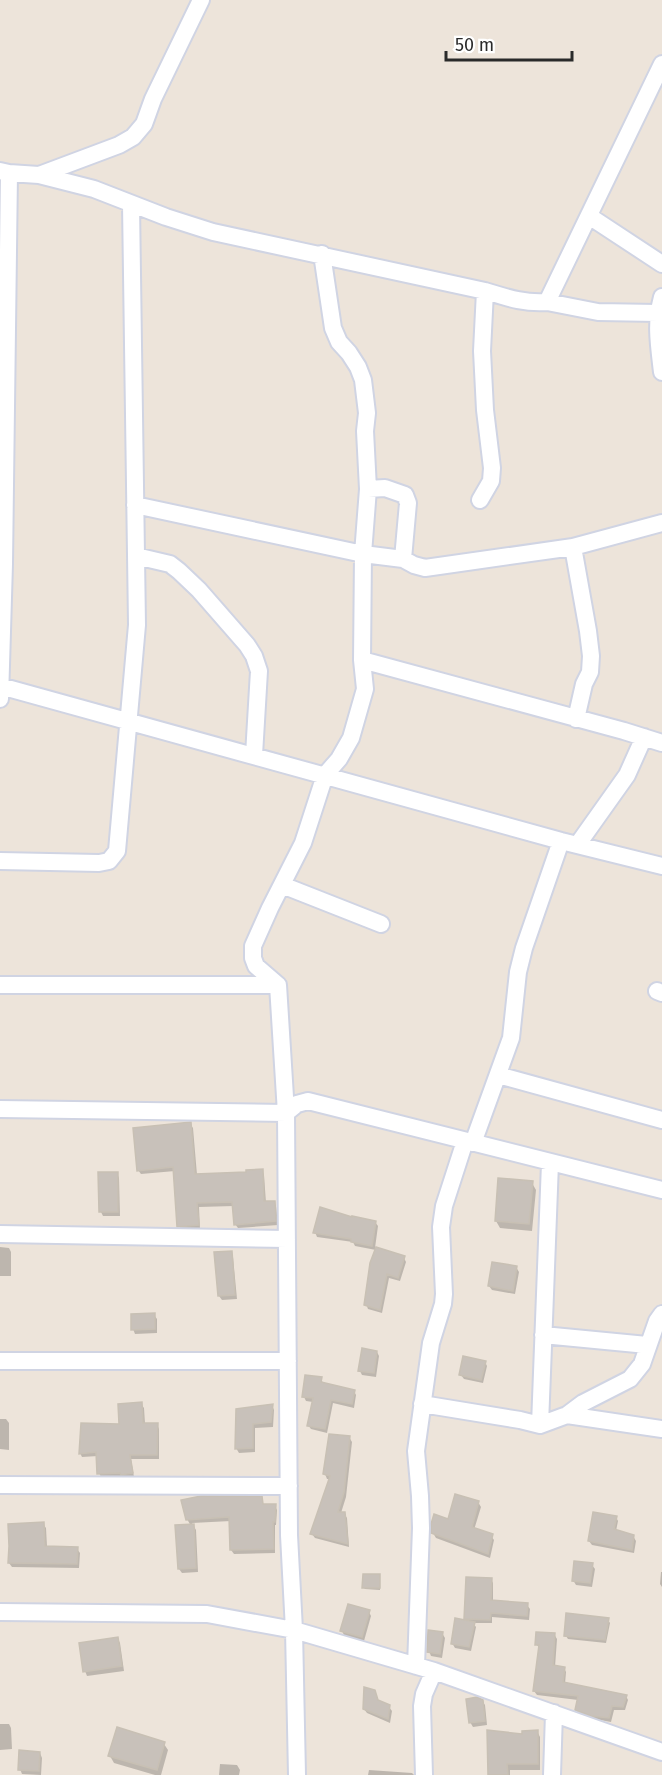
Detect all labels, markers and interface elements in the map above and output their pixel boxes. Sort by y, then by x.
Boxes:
scale bar [446,24,572,62]
text: 50 m [455,34,494,56]

